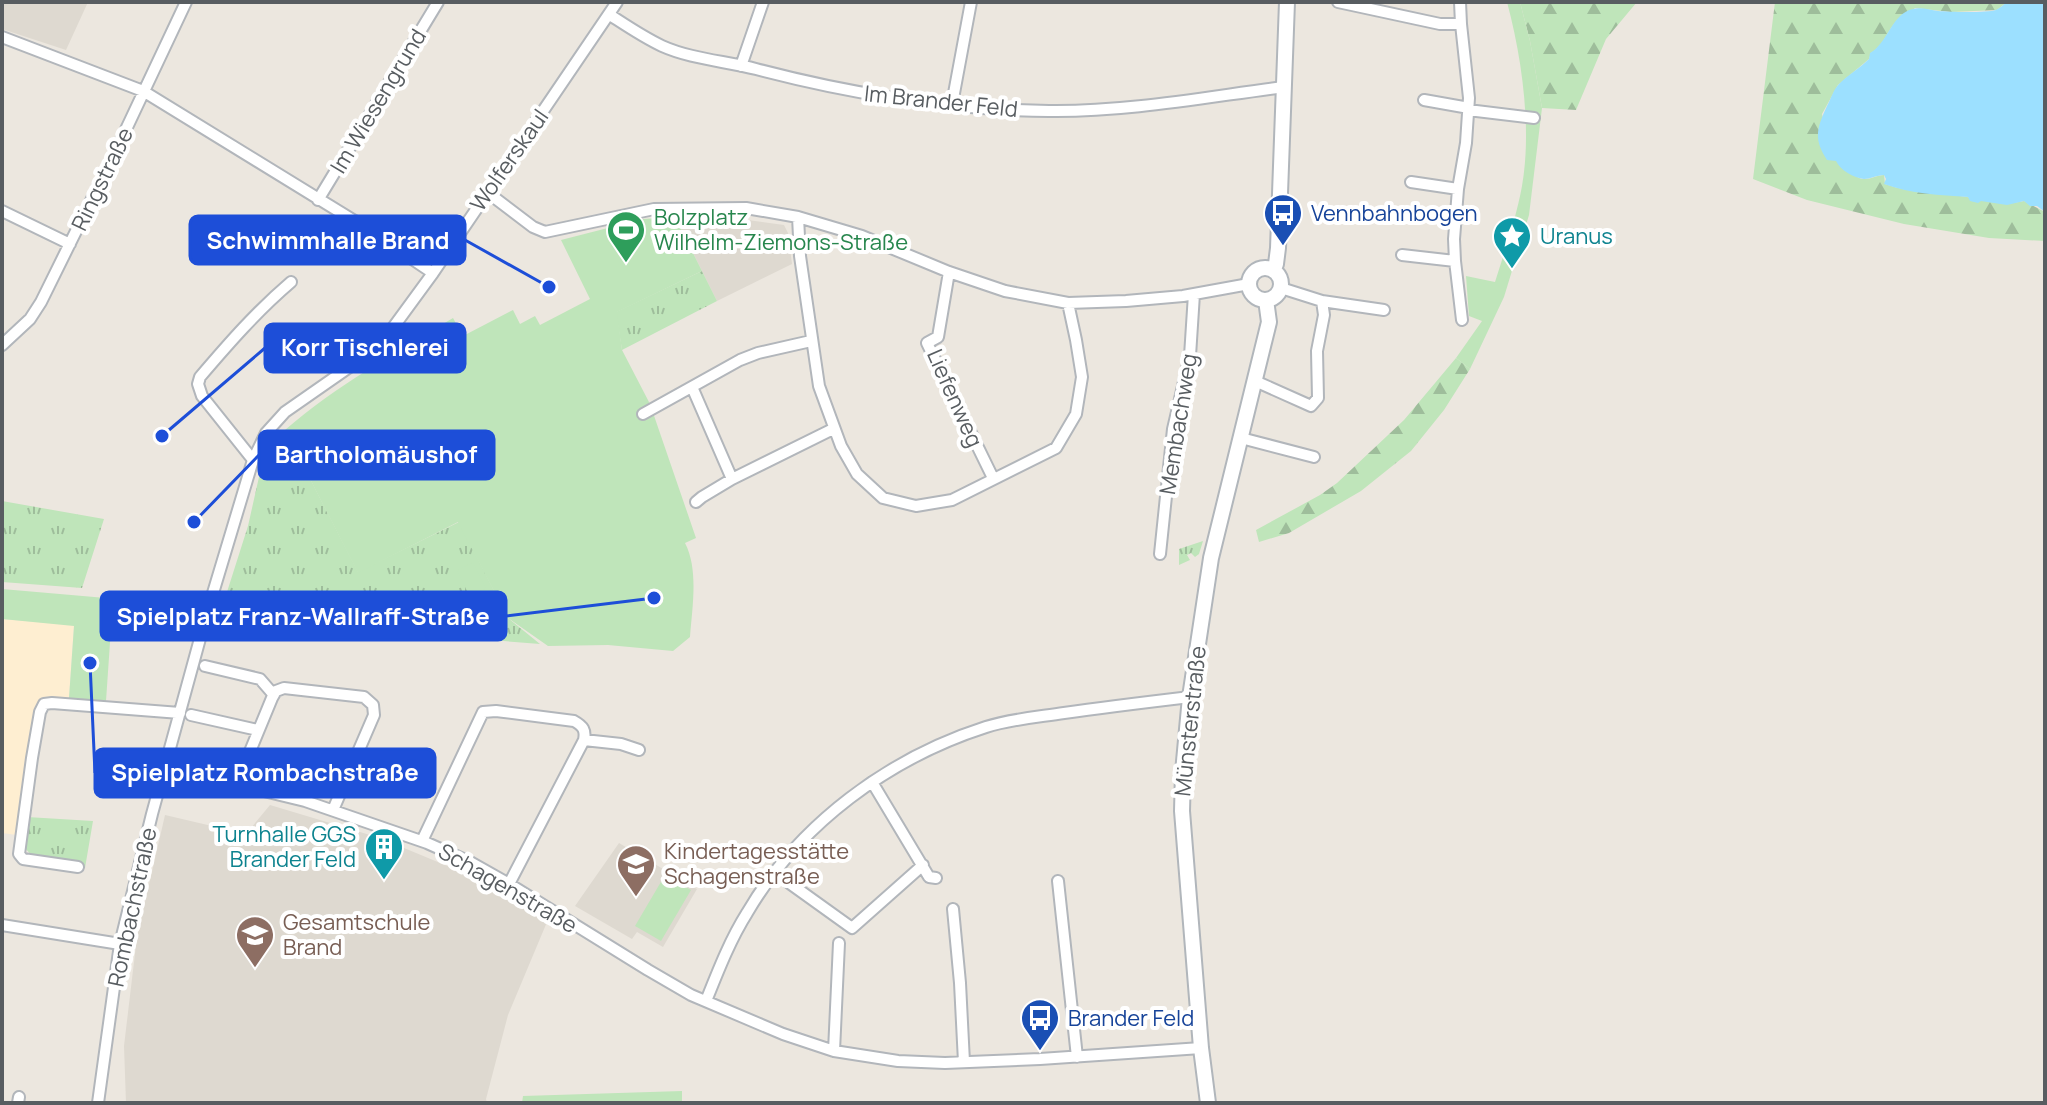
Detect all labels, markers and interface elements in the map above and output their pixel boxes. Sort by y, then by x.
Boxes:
street label: Im Wiesengrund [323,23,433,179]
street label: Im Brander Feld [863,78,1019,124]
street label: Wolferskaul [463,103,555,217]
street label: Ringstraße [64,122,140,236]
bus stop icon: Vennbahnbogen [1262,192,1304,247]
place label: Vennbahnbogen [1311,198,1478,228]
place label: Bolzplatz Wilhelm-Ziemons-Straße [654,202,908,257]
sports icon: Bolzplatz Wilhelm-Ziemons-Straße [605,209,647,264]
place icon: Uranus [1491,215,1533,270]
callout: Schwimmhalle Brand [190,216,465,264]
place label: Uranus [1540,221,1613,251]
text: Schwimmhalle Brand [206,223,450,256]
callout: Korr Tischlerei [265,324,465,372]
text: Korr Tischlerei [281,330,449,363]
street label: Liefenweg [920,344,990,452]
street label: Membachweg [1152,351,1204,497]
callout: Bartholomäushof [259,431,494,479]
text: Bartholomäushof [275,437,477,470]
callout: Spielplatz Franz-Wallraff-Straße [101,592,506,640]
text: Spielplatz Franz-Wallraff-Straße [116,599,490,632]
street label: Münsterstraße [1167,644,1213,798]
callout: Spielplatz Rombachstraße [95,749,435,797]
text: Spielplatz Rombachstraße [111,755,419,788]
place label: Turnhalle GGS Brander Feld [213,819,356,874]
street label: Rombachstraße [100,824,164,989]
building icon: Turnhalle GGS Brander Feld [363,826,405,881]
street label: Schagenstraße [433,836,583,940]
place label: Kindertagesstätte Schagenstraße [664,836,849,891]
school or university icon: Kindertagesstätte Schagenstraße [615,843,657,898]
place label: Gesamtschule Brand [283,907,431,962]
school or university icon: Gesamtschule Brand [234,914,276,969]
bus stop icon: Brander Feld [1019,997,1061,1052]
place label: Brander Feld [1068,1003,1194,1033]

